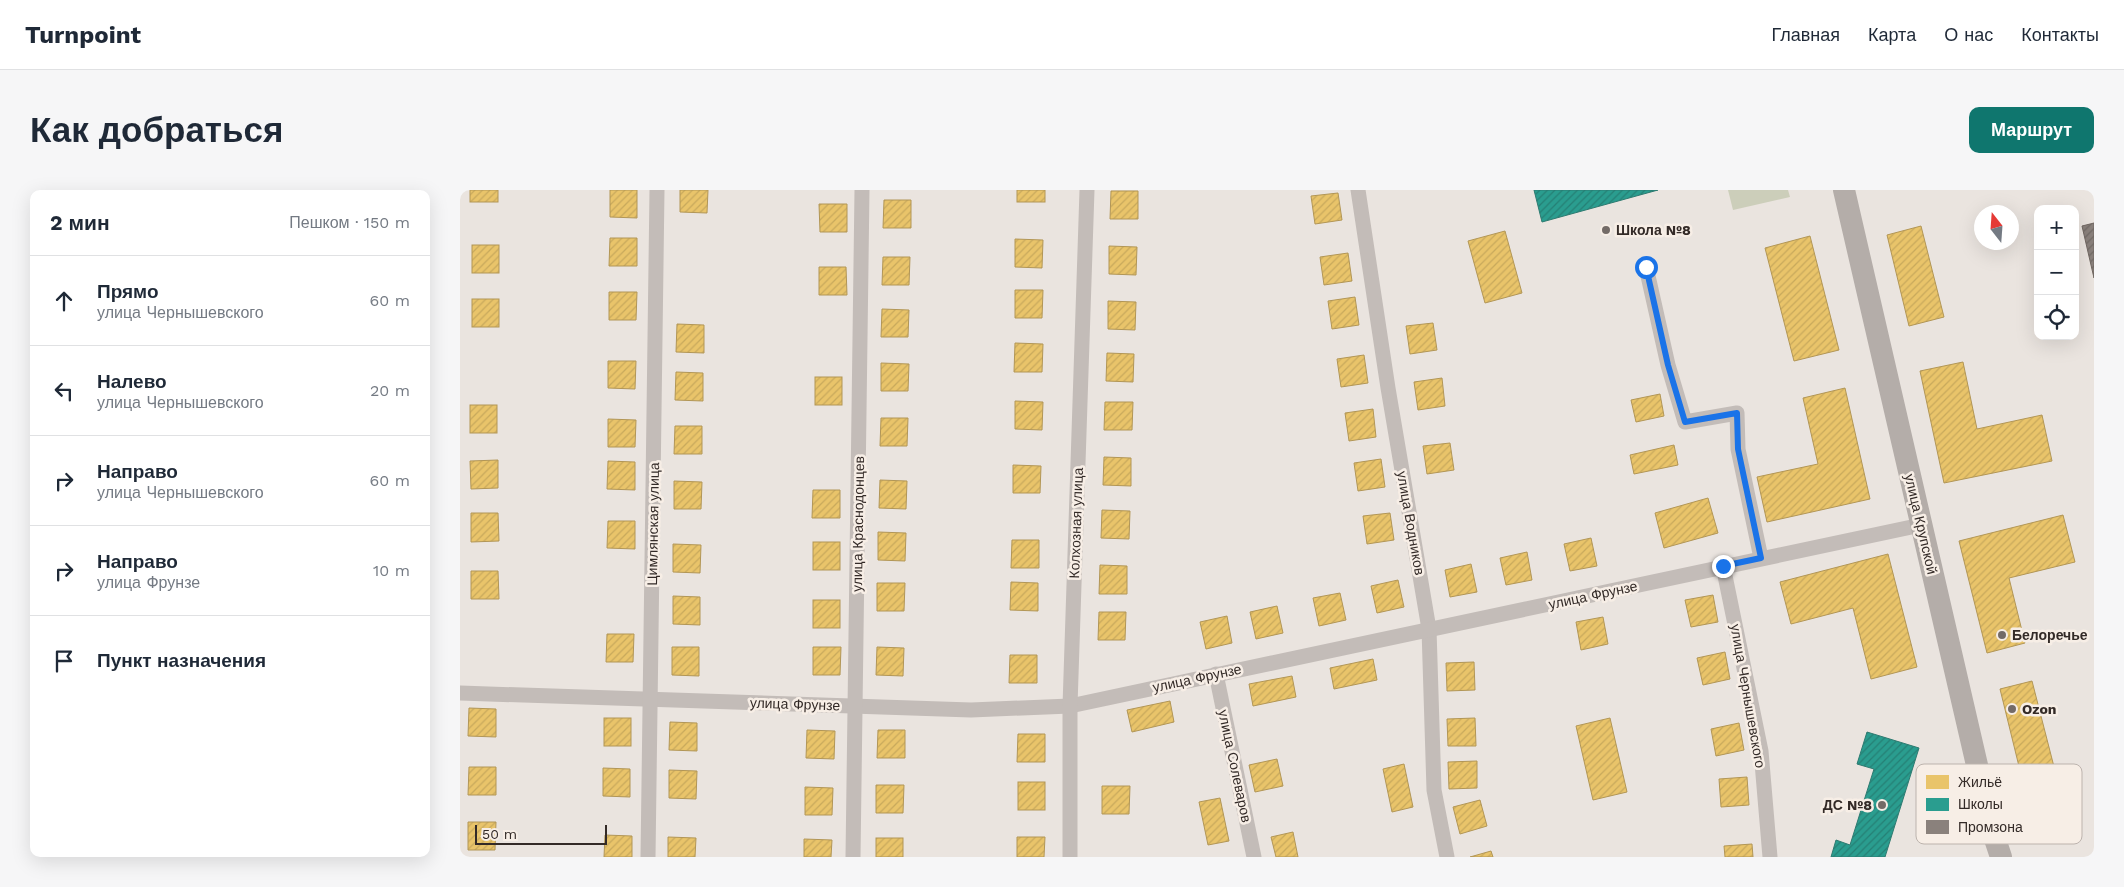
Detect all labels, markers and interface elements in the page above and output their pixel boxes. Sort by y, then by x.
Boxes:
text: Turnpoint [25,21,141,49]
text: Главная [1771,24,1840,45]
text: Карта [1868,24,1916,45]
text: О нас [1944,24,1993,45]
text: Контакты [2021,24,2099,45]
button: Маршрут [1969,107,2094,153]
text: Как добраться [30,109,283,151]
north arrow [1974,205,2019,250]
map controls [2034,205,2079,340]
button: + [2034,205,2079,250]
text: 2 мин [50,210,110,235]
text: Пешком · 150 m [289,213,410,232]
place label: Школа №8 [1616,222,1691,238]
marker: Школа №8 [1600,224,1612,236]
button: − [2034,250,2079,295]
route start [1635,256,1658,279]
text: Прямо [97,280,159,303]
icon: ahead [50,287,78,315]
text: 60 m [370,291,410,310]
button: locate [2034,295,2079,340]
text: улица Чернышевского [97,303,264,322]
text: Налево [97,370,167,393]
icon: left [50,377,78,405]
text: 20 m [370,381,410,400]
text: улица Чернышевского [97,393,264,412]
street label: улица Краснодонцев [849,456,867,592]
text: Направо [97,460,178,483]
street label: Цимлянская улица [644,462,662,586]
icon: right [50,467,78,495]
street label: Колхозная улица [1066,467,1086,579]
street label: улица Водников [1394,470,1428,576]
text: 60 m [370,471,410,490]
street label: улица Крупской [1902,472,1940,576]
text: улица Чернышевского [97,483,264,502]
text: Направо [97,550,178,573]
route end [1712,555,1735,578]
icon: right [50,557,78,585]
text: 10 m [373,561,410,580]
text: улица Фрунзе [97,573,200,592]
street label: улица Фрунзе [1547,578,1639,612]
street label: улица Чернышевского [1727,623,1769,769]
place label: Белоречье [2012,627,2088,643]
marker: Белоречье [1996,629,2008,641]
icon: arrive [50,647,78,675]
text: Пункт назначения [97,649,266,672]
street label: улица Фрунзе [1151,661,1243,695]
street label: улица Фрунзе [750,694,841,714]
place label: Ozon [2022,701,2057,717]
marker: Ozon [2006,703,2018,715]
street label: улица Солеваров [1215,708,1255,824]
legend [1916,764,2082,844]
text: Жильё [1958,774,2002,790]
text: Школы [1958,796,2003,812]
place label: ДС №8 [1823,797,1872,813]
marker: ДС №8 [1876,799,1888,811]
text: Промзона [1958,819,2023,835]
scale bar [475,822,608,845]
text: 50 m [482,826,517,842]

